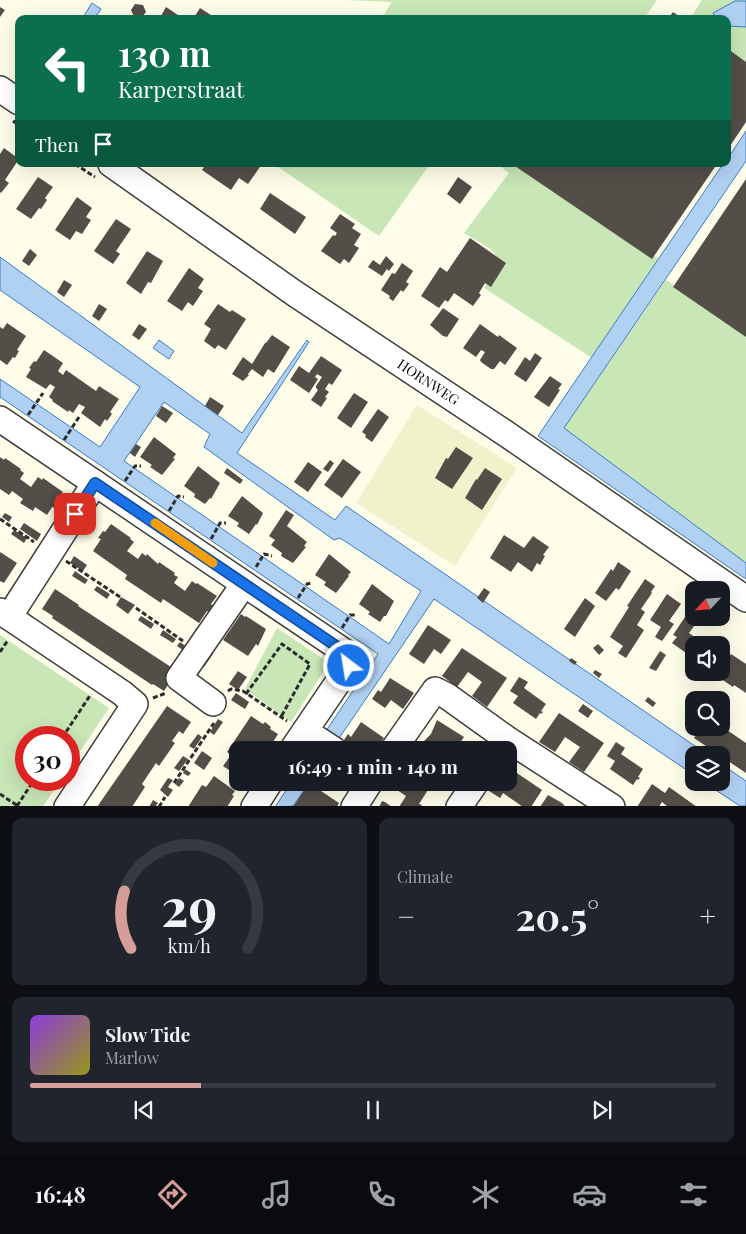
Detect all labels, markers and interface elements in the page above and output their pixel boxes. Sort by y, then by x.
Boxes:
text: 130 m [118,29,211,76]
icon: left [35,35,100,100]
text: Karperstraat [118,74,244,104]
icon: arrive [89,130,117,158]
text: Then [35,131,79,157]
street label: HORNWEG [394,354,463,409]
pin [54,493,96,535]
icon: arrive [61,500,89,528]
north arrow [685,581,730,626]
map controls [685,581,730,791]
button: sound [685,636,730,681]
position arrow [322,639,374,691]
button: search [685,691,730,736]
speed limit sign: 30 [15,726,80,791]
button: layers [685,746,730,791]
text: 16:49 · 1 min · 140 m [288,753,458,779]
text: Climate [397,866,453,887]
text: 29 [162,871,217,940]
text: 20.5° [516,890,599,941]
text: − [397,897,415,934]
text: + [700,897,716,934]
text: km/h [168,934,211,957]
text: Slow Tide [105,1021,190,1047]
text: Marlow [105,1047,159,1068]
icon: previous [130,1096,158,1124]
icon: pause [359,1096,387,1124]
icon: next [588,1096,616,1124]
icon: directions [155,1177,190,1212]
icon: music [259,1177,294,1212]
icon: phone [364,1177,399,1212]
icon: climate [468,1177,503,1212]
icon: car [572,1177,607,1212]
icon: filters [676,1177,711,1212]
text: 16:48 [35,1179,86,1209]

